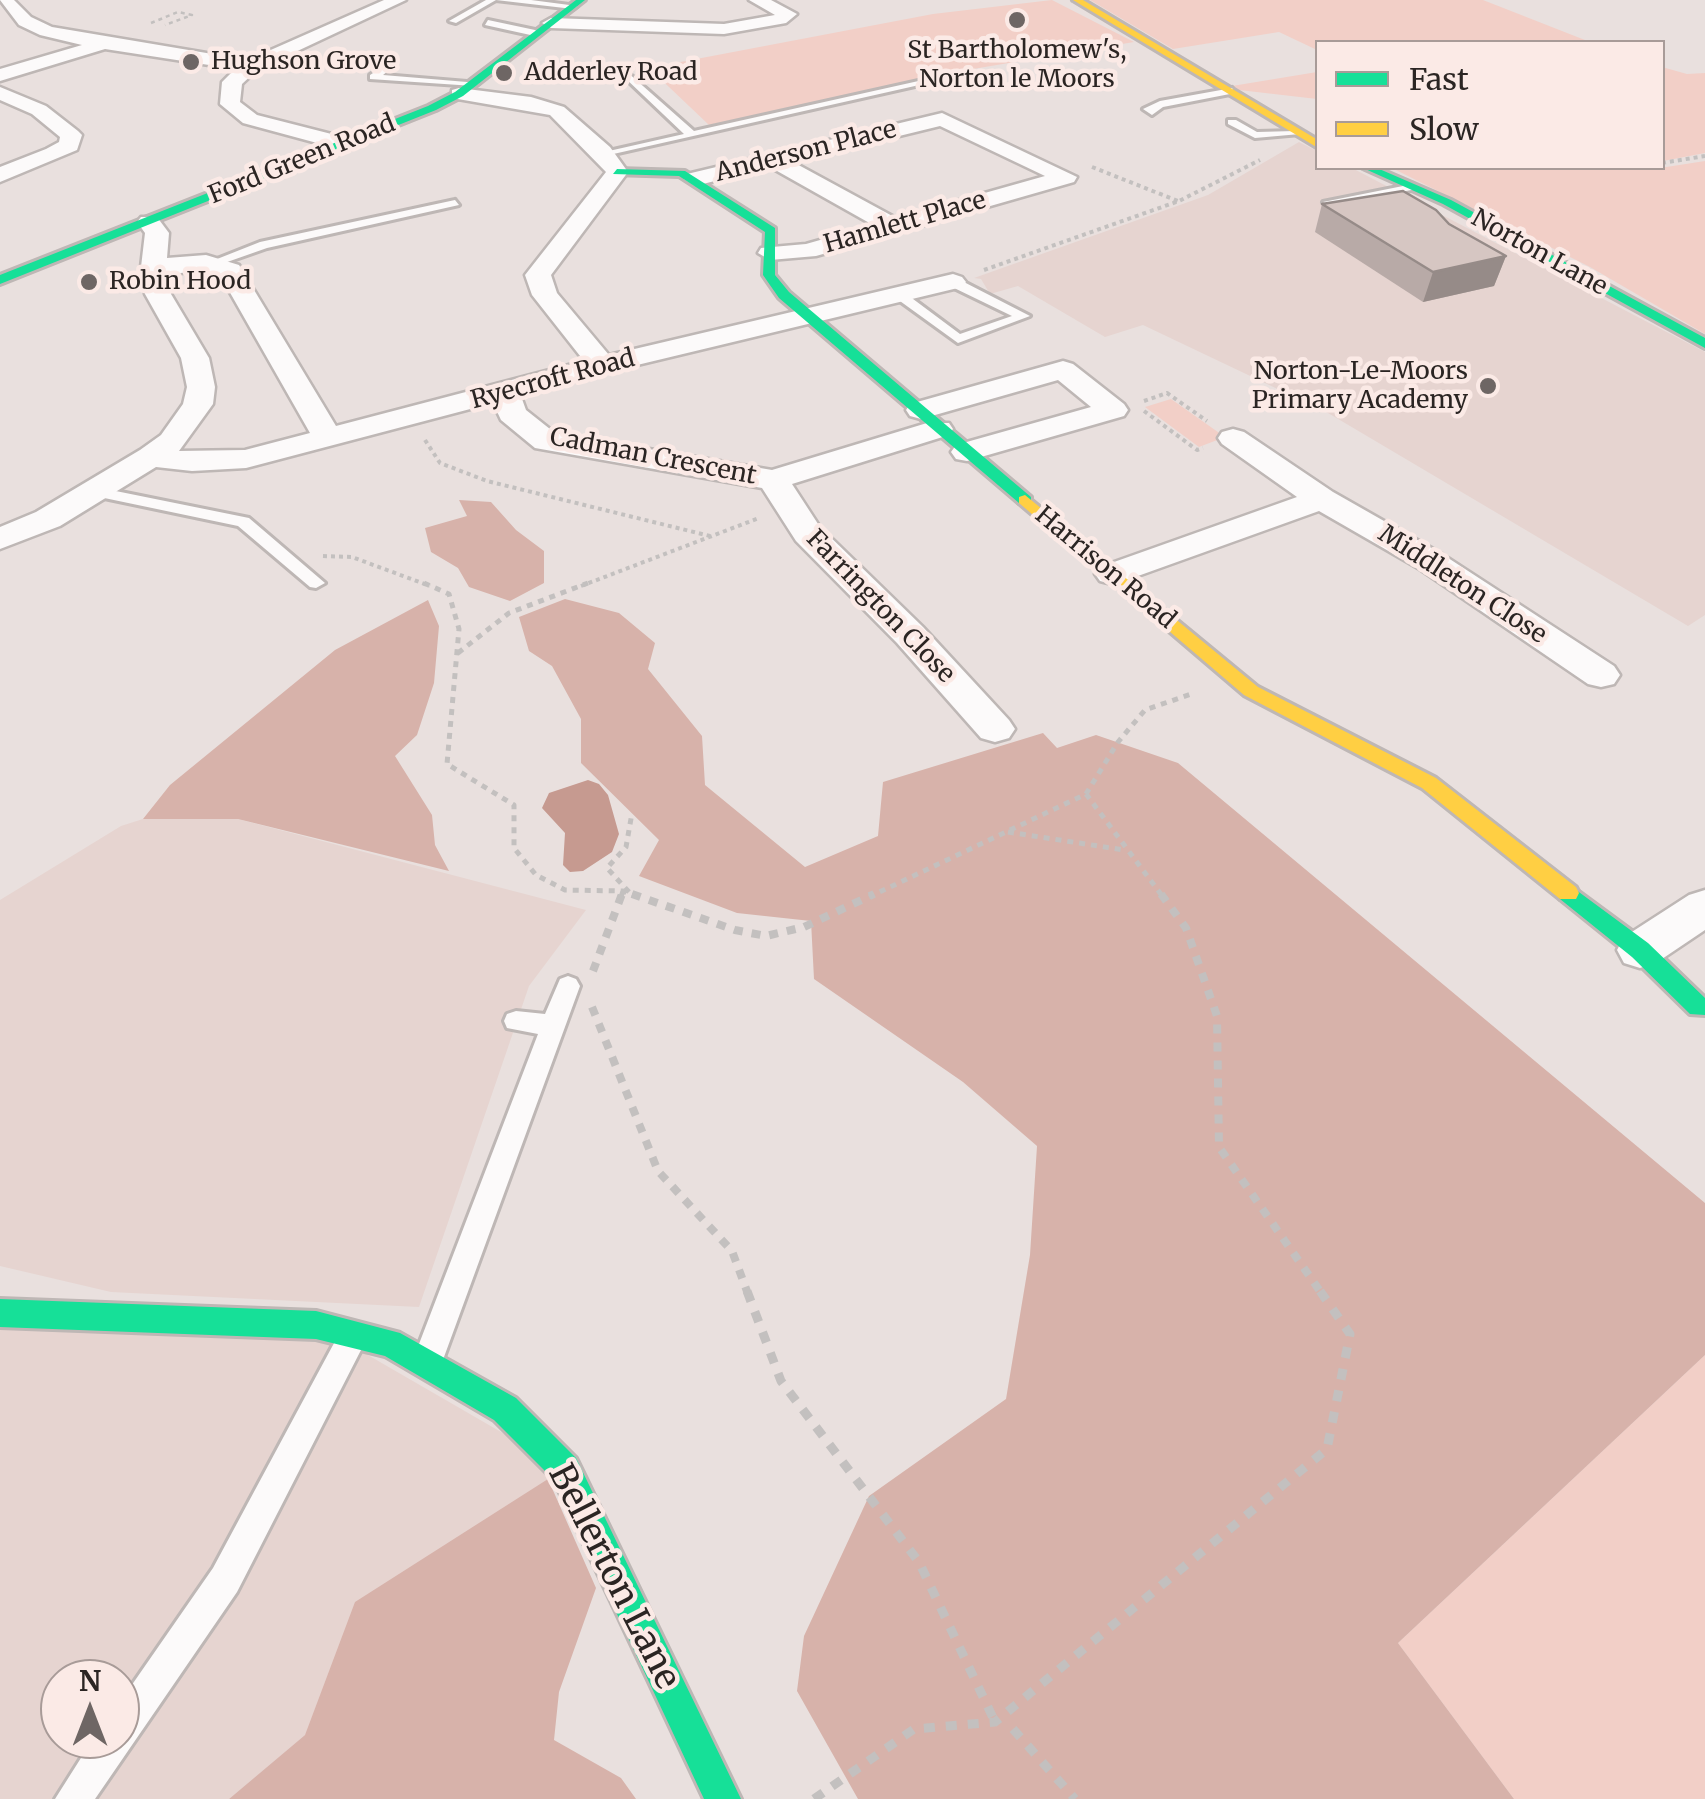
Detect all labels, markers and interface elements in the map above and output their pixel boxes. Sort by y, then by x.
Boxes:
marker: St Bartholomew's, Norton le Moors [1006,9,1028,31]
place label: St Bartholomew's, Norton le Moors [907,36,1127,95]
legend [1315,40,1665,170]
place label: Hughson Grove [211,47,396,77]
marker: Hughson Grove [180,51,202,73]
place label: Adderley Road [524,58,698,88]
text: Fast [1409,60,1469,98]
marker: Adderley Road [493,62,515,84]
street label: Ford Green Road [204,109,400,211]
text: Slow [1409,110,1479,148]
street label: Anderson Place [712,115,900,189]
street label: Hamlett Place [821,186,989,260]
street label: Norton Lane [1466,203,1612,303]
place label: Robin Hood [109,267,251,297]
marker: Robin Hood [78,271,100,293]
street label: Ryecroft Road [468,344,638,416]
place label: Norton-Le-Moors Primary Academy [1252,357,1468,416]
marker: Norton-Le-Moors Primary Academy [1477,375,1499,397]
street label: Cadman Crescent [547,422,759,492]
street label: Harrison Road [1029,501,1181,635]
street label: Middleton Close [1372,520,1552,650]
street label: Farrington Close [800,525,960,689]
street label: Bellerton Lane [538,1458,688,1696]
north arrow [40,1659,140,1759]
text: N [79,1663,101,1699]

